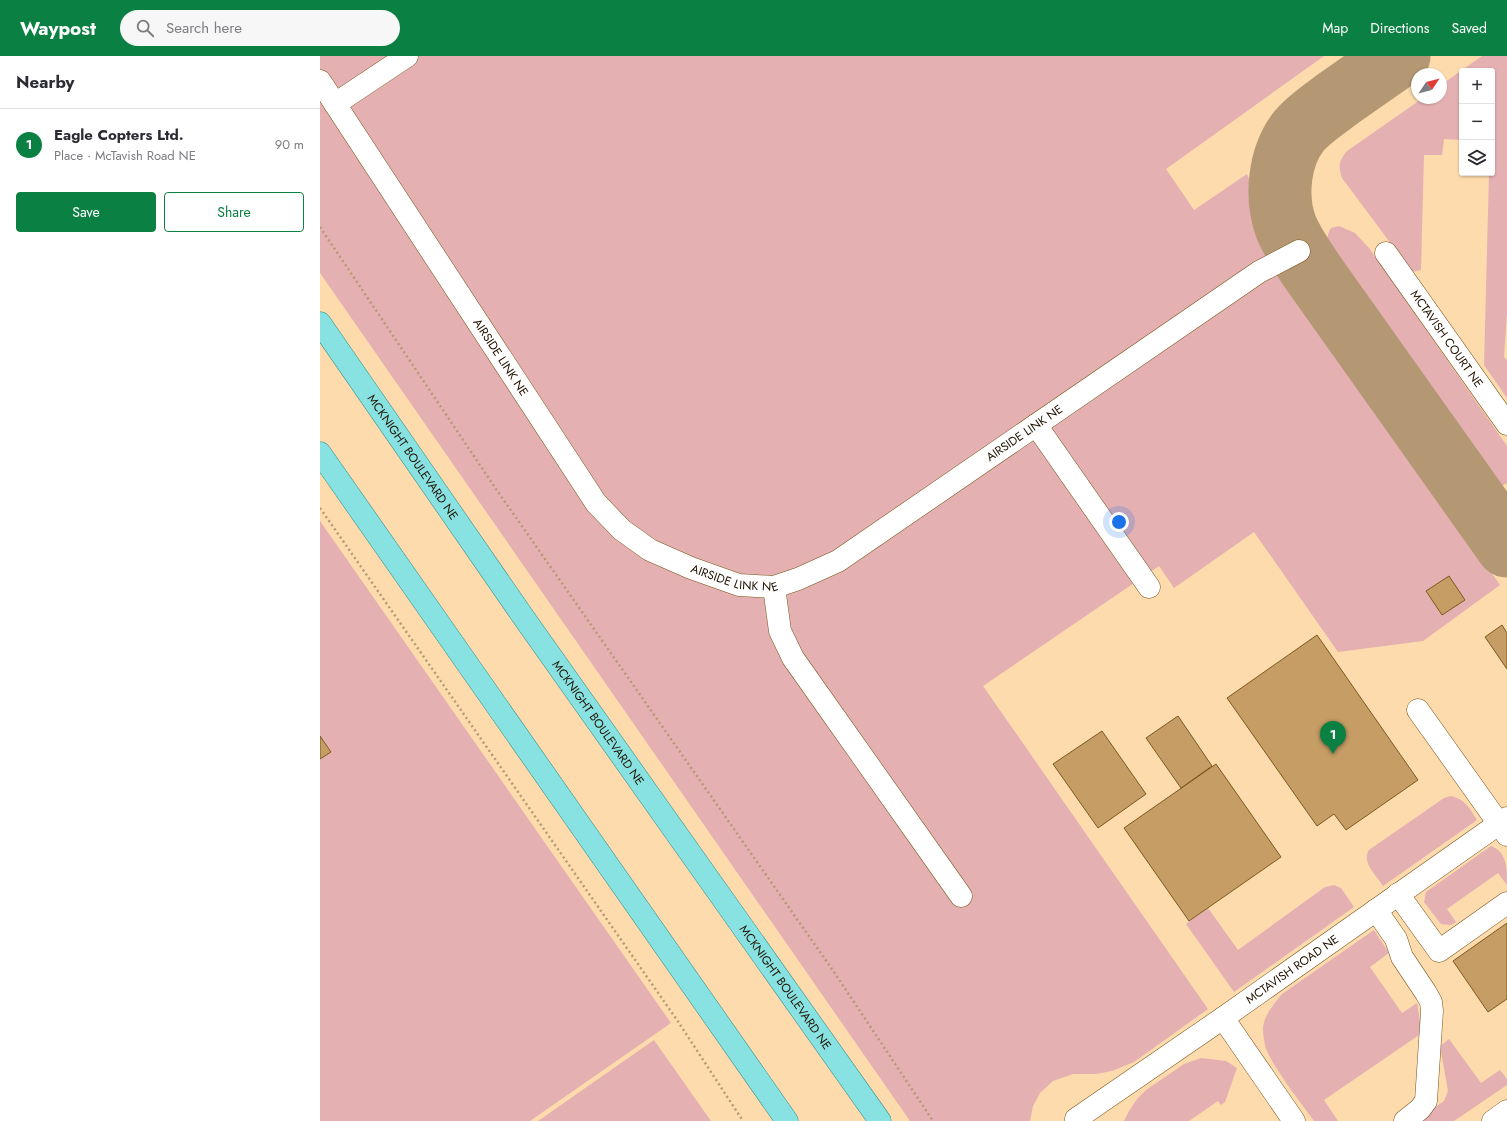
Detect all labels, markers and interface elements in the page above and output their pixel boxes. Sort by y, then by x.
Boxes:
search box [120,10,400,46]
text: Waypost [20,15,96,42]
icon: search [134,17,156,39]
text: Search here [166,17,242,39]
text: Map [1322,18,1348,38]
text: Directions [1370,18,1430,38]
text: Saved [1452,18,1487,38]
north arrow [1411,68,1447,104]
map controls [1459,68,1495,176]
button: + [1459,68,1495,104]
text: Nearby [16,70,74,94]
button: − [1459,104,1495,140]
text: Eagle Copters Ltd. [54,124,184,146]
text: 1 [26,135,32,154]
text: 90 m [275,135,304,154]
button: layers [1459,140,1495,176]
text: Place · McTavish Road NE [54,146,196,165]
button: Save [16,192,156,232]
button: Share [164,192,304,232]
street label: MCTAVISH COURT NE [1406,286,1487,391]
street label: AIRSIDE LINK NE [469,315,533,400]
street label: MCKNIGHT BOULEVARD NE [363,391,462,523]
street label: AIRSIDE LINK NE [982,400,1066,466]
your location [1109,512,1129,532]
street label: AIRSIDE LINK NE [688,560,781,596]
street label: MCKNIGHT BOULEVARD NE [548,657,649,789]
pin: 1 [1320,721,1346,754]
street label: MCKNIGHT BOULEVARD NE [735,921,836,1053]
street label: MCTAVISH ROAD NE [1242,930,1342,1008]

